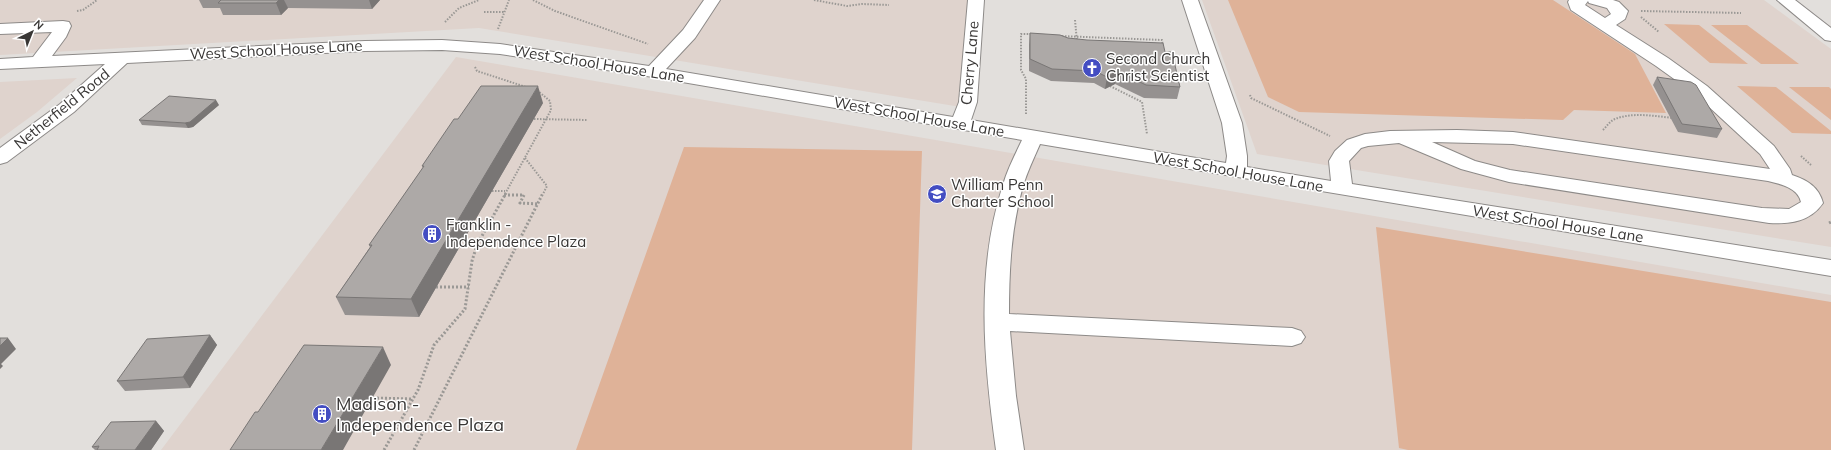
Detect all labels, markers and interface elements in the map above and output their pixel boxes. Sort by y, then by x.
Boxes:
north arrow [12,12,52,52]
text: N [31,17,47,33]
street label: Cherry Lane [956,20,983,106]
street label: West School House Lane [189,35,363,64]
street label: West School House Lane [512,41,686,86]
place label: Second Church Christ Scientist [1106,49,1210,85]
church icon: Second Church Christ Scientist [1081,57,1103,79]
street label: Netherfield Road [10,64,113,153]
street label: West School House Lane [832,92,1006,141]
street label: West School House Lane [1151,147,1325,196]
place label: William Penn Charter School [951,175,1054,211]
school or university icon: William Penn Charter School [926,183,948,205]
street label: West School House Lane [1471,201,1645,246]
place label: Franklin - Independence Plaza [446,215,586,251]
building icon: Franklin - Independence Plaza [421,223,443,245]
place label: Madison - Independence Plaza [336,392,504,436]
building icon: Madison - Independence Plaza [311,403,333,425]

